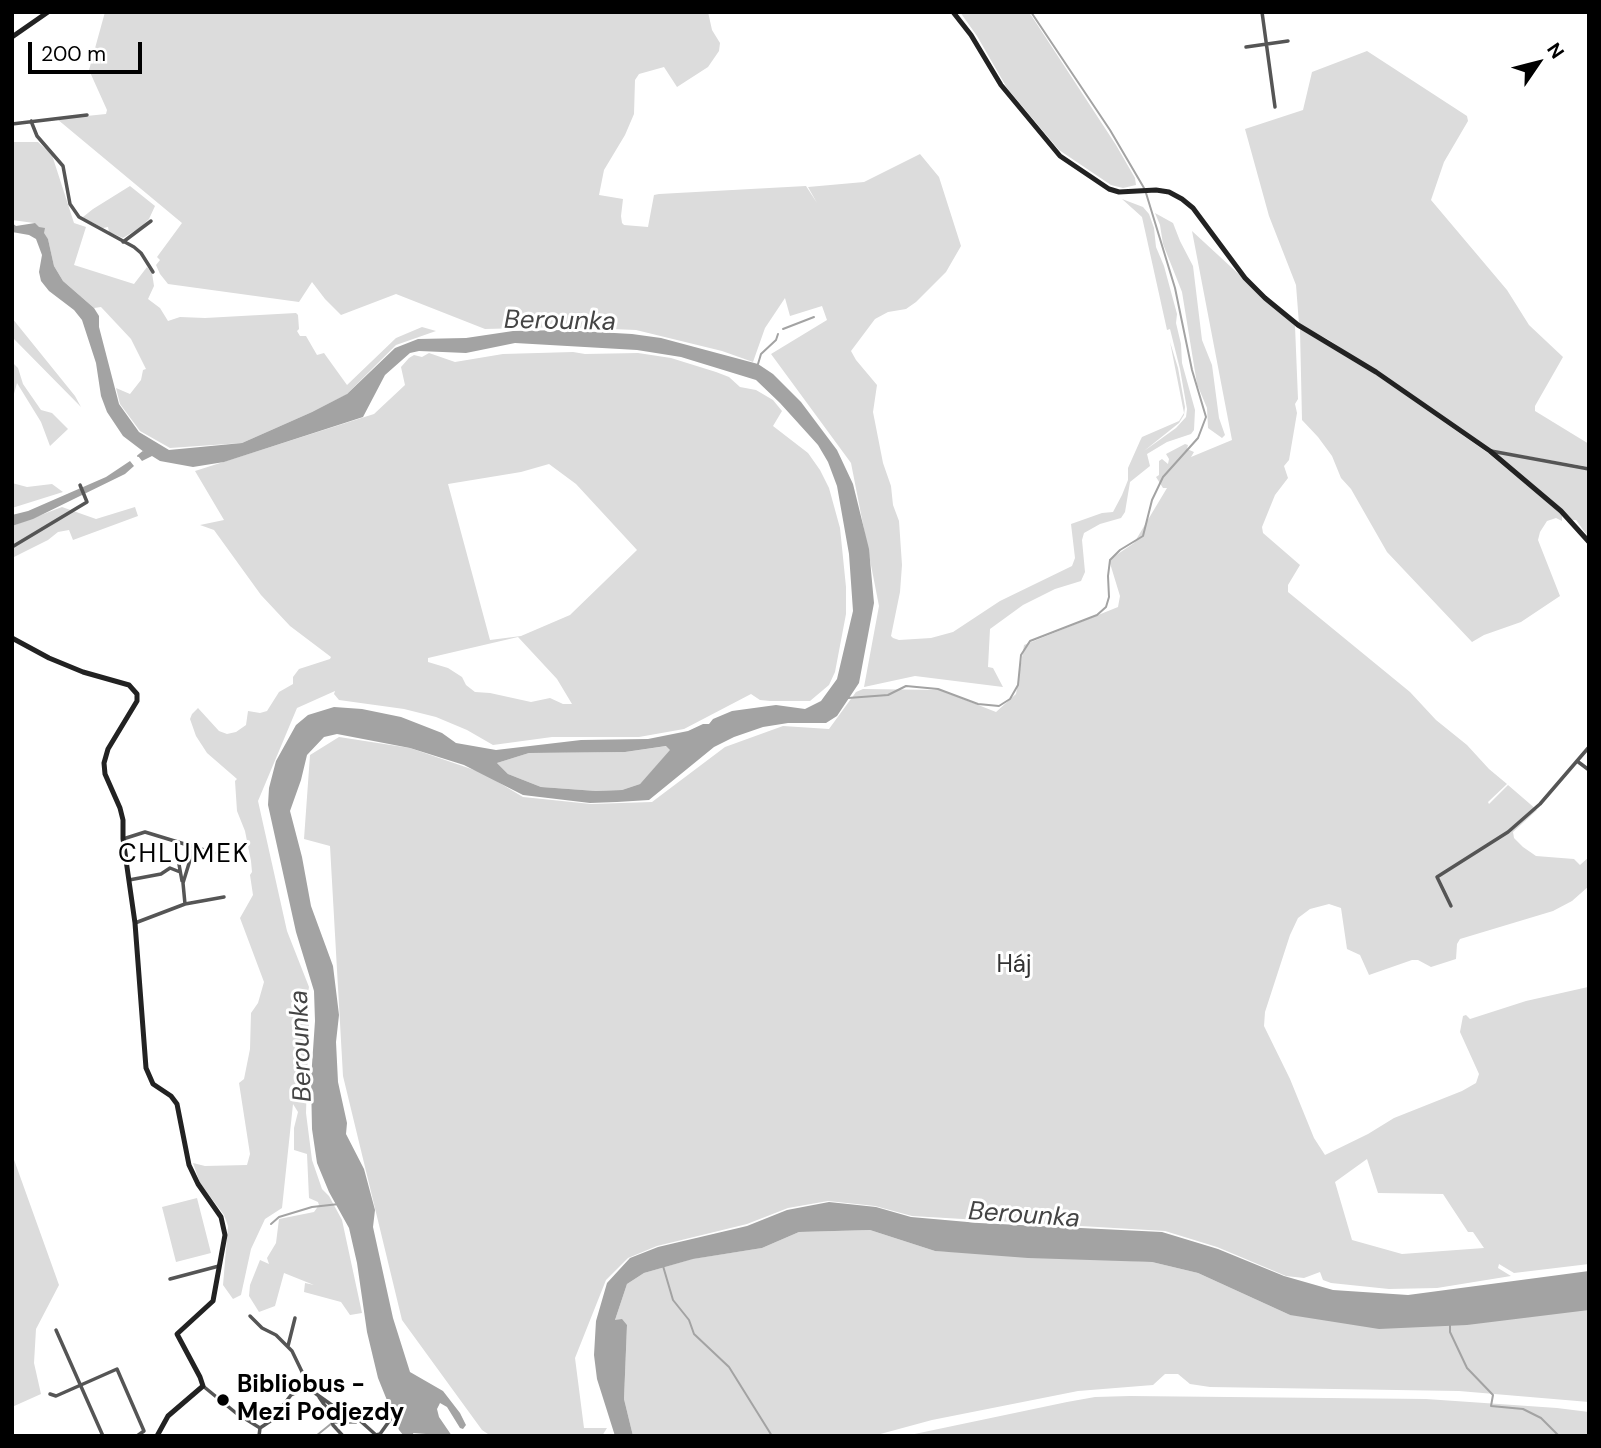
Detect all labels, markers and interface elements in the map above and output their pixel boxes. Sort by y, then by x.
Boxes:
scale bar [32,28,145,72]
north arrow [1503,28,1573,98]
text: N [1541,38,1570,64]
text: 200 m [41,40,106,68]
water label: Berounka [504,305,616,339]
district label: CHLUMEK [119,839,249,871]
park label: Háj [996,952,1032,980]
water label: Berounka [284,989,320,1103]
water label: Berounka [967,1197,1081,1235]
place label: Bibliobus - Mezi Podjezdy [237,1372,404,1428]
marker: Bibliobus - Mezi Podjezdy [215,1392,231,1408]

